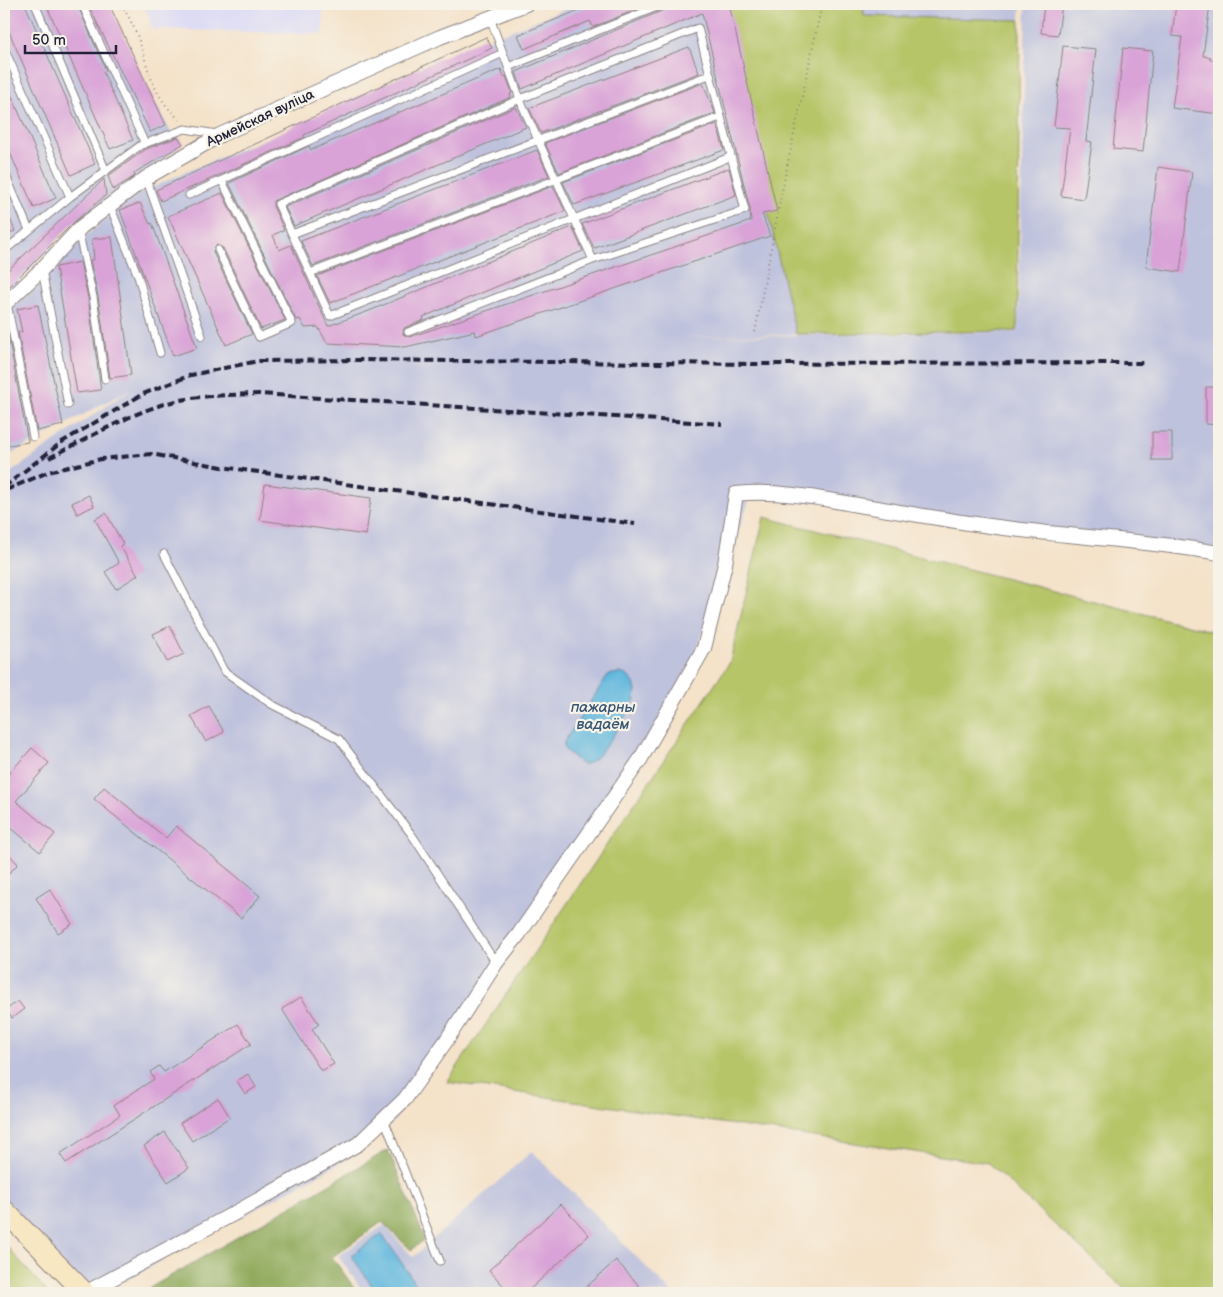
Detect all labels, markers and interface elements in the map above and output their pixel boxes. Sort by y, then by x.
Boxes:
scale bar [25,22,116,54]
text: 50 m [32,31,66,50]
street label: Армейская вуліца [202,85,317,151]
water label: пажарны вадаём [571,698,636,734]

